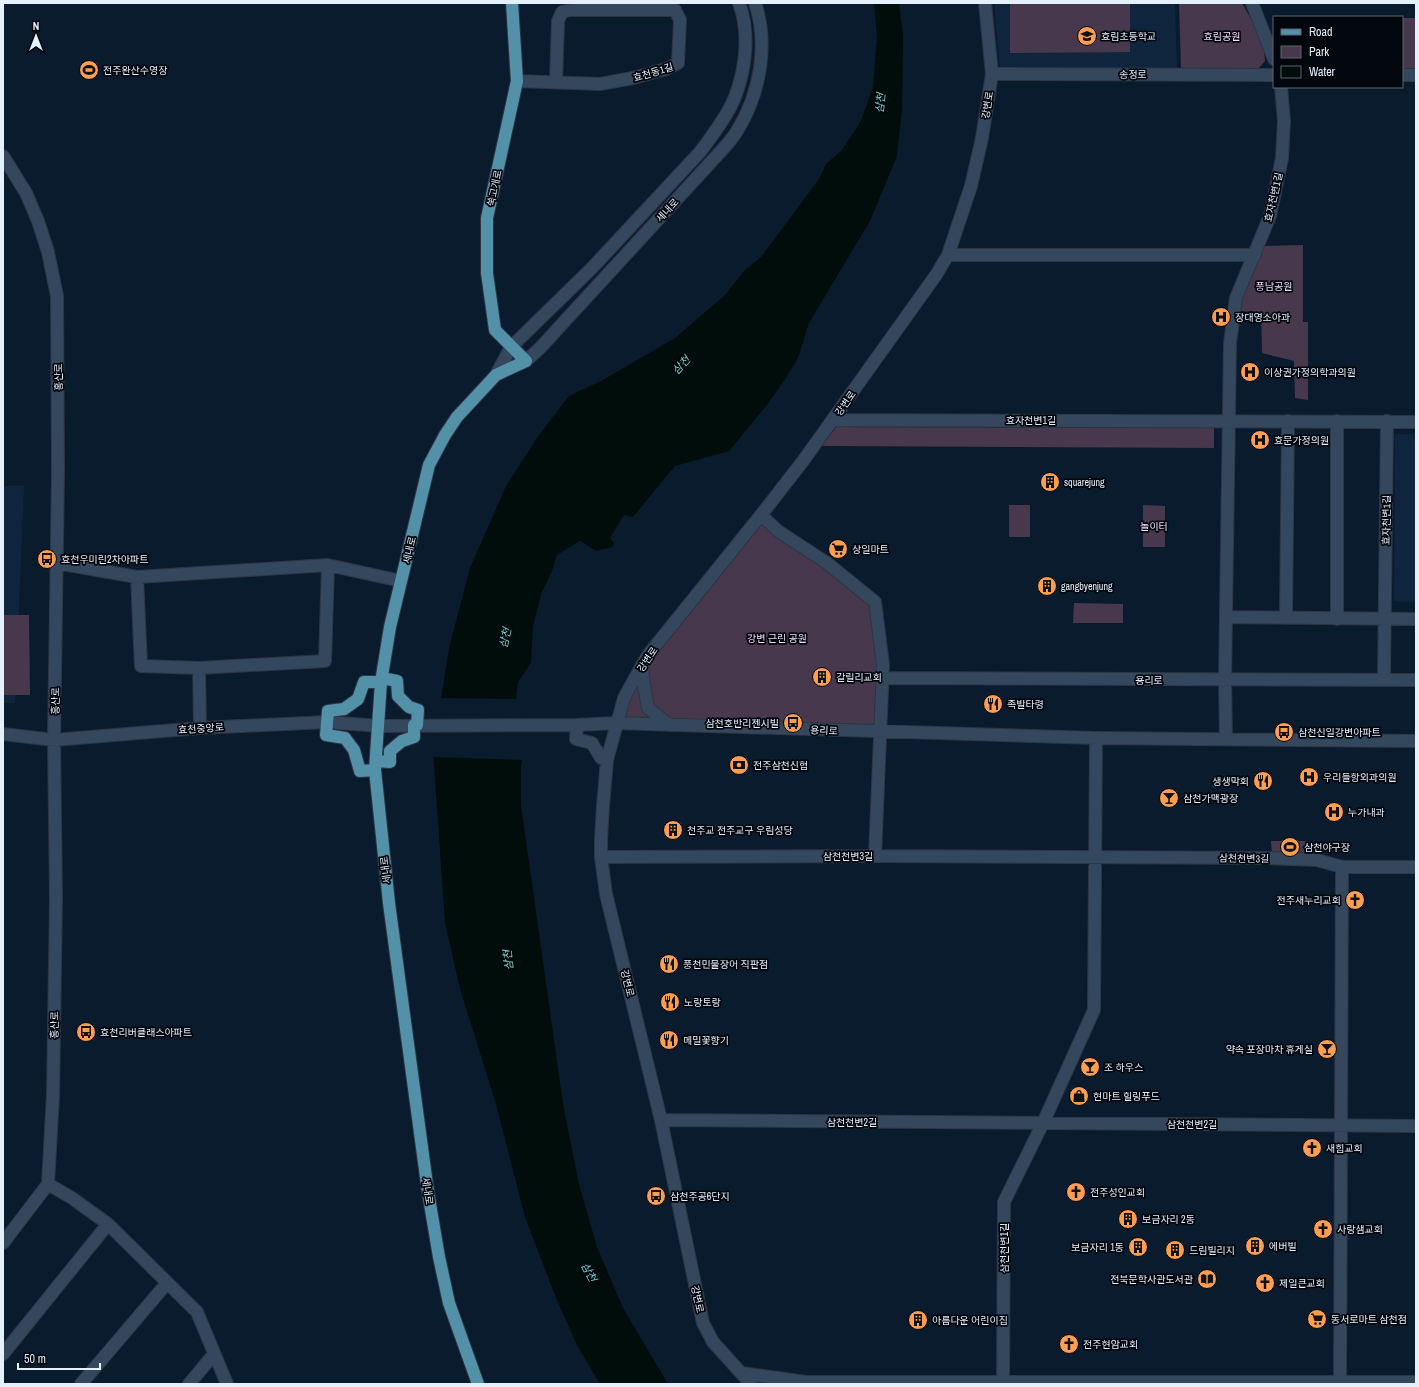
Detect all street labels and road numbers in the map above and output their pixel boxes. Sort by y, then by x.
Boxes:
street label: 효천동1길 [631,60,675,85]
street label: 송정로 [1119,68,1147,81]
street label: 강변로 [979,90,996,120]
street label: 쑥고개로 [484,169,505,207]
street label: 효자천변1길 [1261,171,1286,223]
street label: 세내로 [653,196,682,225]
street label: 홍산로 [52,363,65,391]
street label: 강변로 [832,388,859,418]
street label: 효자천변1길 [1006,414,1056,427]
street label: 효자천변1길 [1380,495,1393,545]
street label: 세내로 [400,535,419,565]
street label: 강변로 [634,644,661,674]
street label: 용리로 [1135,674,1163,687]
street label: 홍산로 [49,687,62,715]
street label: 효천중앙로 [178,720,224,737]
street label: 용리로 [810,724,838,737]
street label: 삼천천변3길 [823,850,873,863]
street label: 삼천천변3길 [1219,852,1269,865]
street label: 세내로 [377,855,394,884]
street label: 강변로 [618,968,637,998]
street label: 홍산로 [48,1011,61,1039]
street label: 삼천천변2길 [827,1116,877,1129]
street label: 삼천천변2길 [1167,1118,1217,1131]
street label: 세내로 [419,1176,436,1206]
street label: 삼천천변1길 [998,1223,1011,1273]
street label: 강변로 [688,1284,707,1314]

